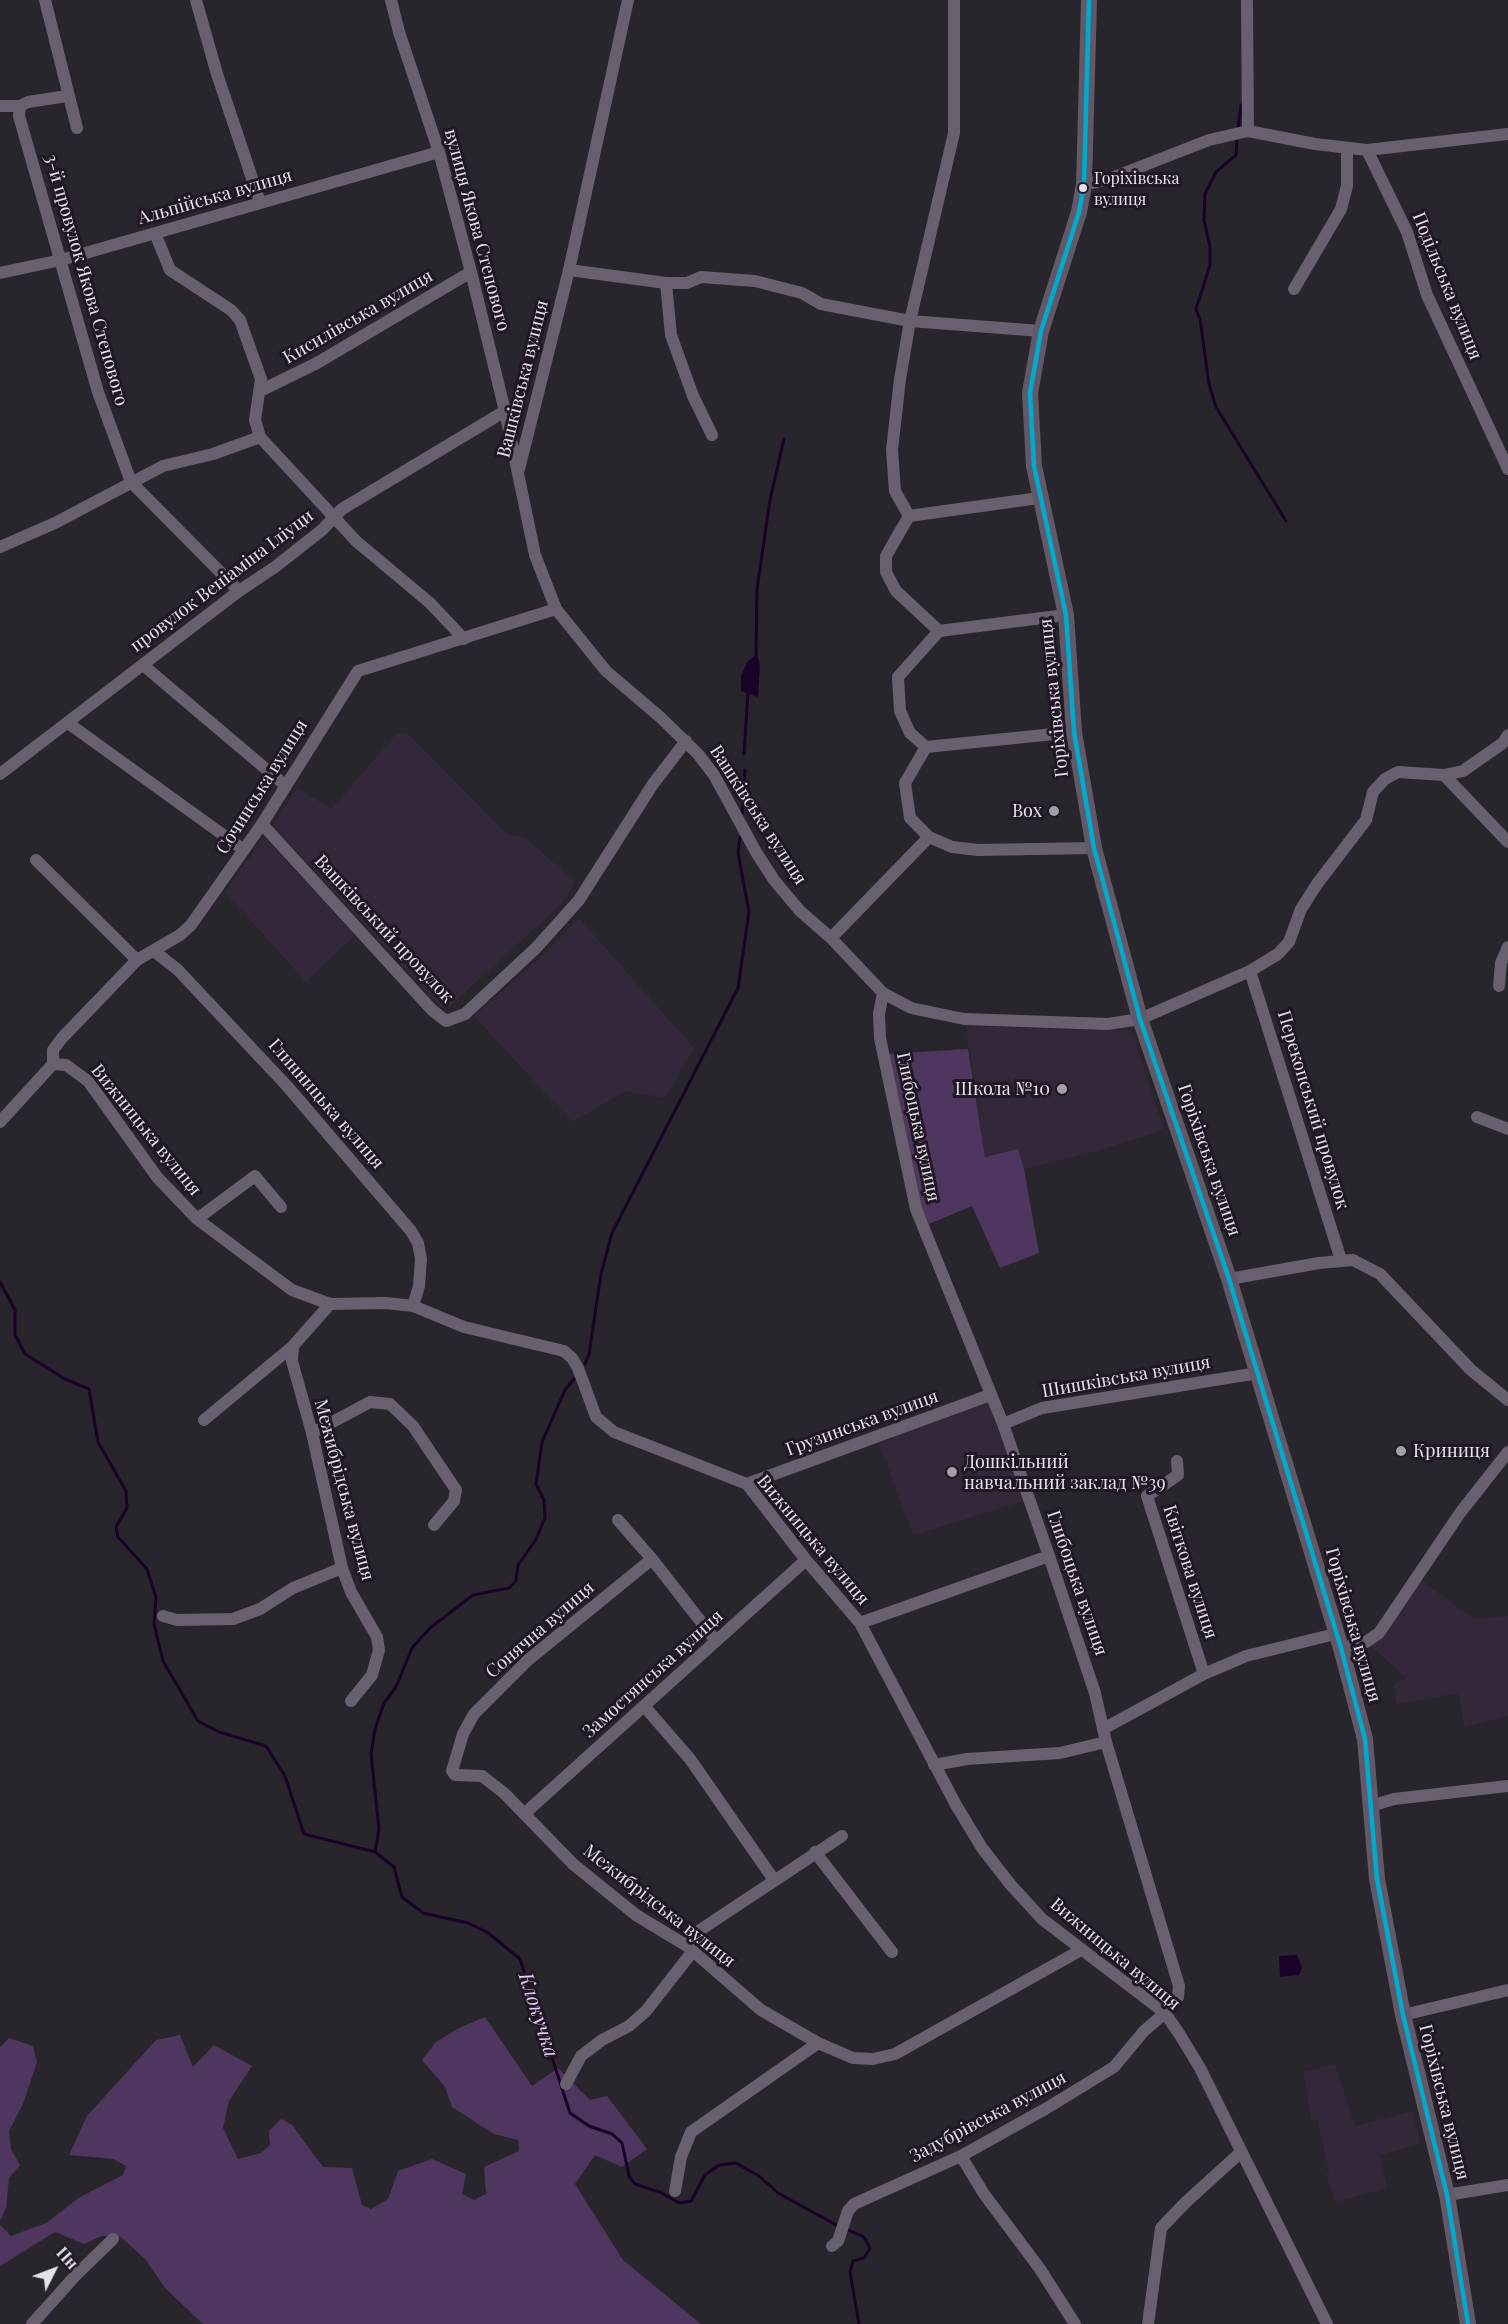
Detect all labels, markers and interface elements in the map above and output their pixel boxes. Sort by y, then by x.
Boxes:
street label: вулиця Якова Степового [440,126,514,334]
street label: 3-й провулок Якова Степового [40,152,132,408]
street label: Альпійська вулиця [136,165,294,229]
place label: Горіхівська вулиця [1094,169,1179,207]
marker: Горіхівська вулиця [1077,182,1089,194]
street label: Подільська вулиця [1408,209,1486,363]
street label: Кисилівська вулиця [279,265,437,369]
street label: Вашківська вулиця [493,298,553,460]
street label: провулок Веніаміна Іліуци [126,505,318,657]
street label: Горіхівська вулиця [1035,618,1073,778]
street label: Сочинська вулиця [212,716,312,858]
street label: Вашківська вулиця [705,741,811,889]
place label: Box [1012,800,1042,822]
marker: Box [1047,804,1061,818]
street label: Вашківський провулок [310,850,458,1008]
street label: Перекопський провулок [1272,1008,1354,1212]
street label: Глинницька вулиця [264,1034,388,1174]
street label: Глибоцька вулиця [892,1050,944,1204]
street label: Вижницька вулиця [86,1060,206,1200]
place label: Школа №10 [955,1078,1050,1100]
street label: Горіхівська вулиця [1173,1081,1245,1239]
marker: Школа №10 [1055,1082,1069,1096]
street label: Шишківська вулиця [1040,1352,1212,1402]
street label: Грузинська вулиця [783,1385,941,1461]
street label: Межибрідська вулиця [309,1397,379,1583]
place label: Криниця [1413,1440,1490,1462]
marker: Криниця [1394,1444,1408,1458]
place label: Дошкільний навчальний заклад №39 [964,1451,1166,1494]
marker: Дошкільний навчальний заклад №39 [945,1465,959,1479]
street label: Вижницька вулиця [752,1471,874,1609]
street label: Квіткова вулиця [1158,1502,1222,1642]
street label: Глибоцька вулиця [1042,1508,1112,1658]
street label: Горіхівська вулиця [1321,1545,1385,1705]
street label: Сонячна вулиця [481,1577,599,1683]
street label: Замостянська вулиця [578,1605,728,1743]
street label: Межибрідська вулиця [579,1840,739,1972]
street label: Вижницька вулиця [1046,1893,1184,2015]
water label: Клокучка [513,1970,563,2060]
street label: Горіхівська вулиця [1414,2022,1474,2182]
street label: Задубрівська вулиця [906,2067,1070,2167]
north arrow [24,2240,84,2300]
text: Пн [52,2242,83,2273]

